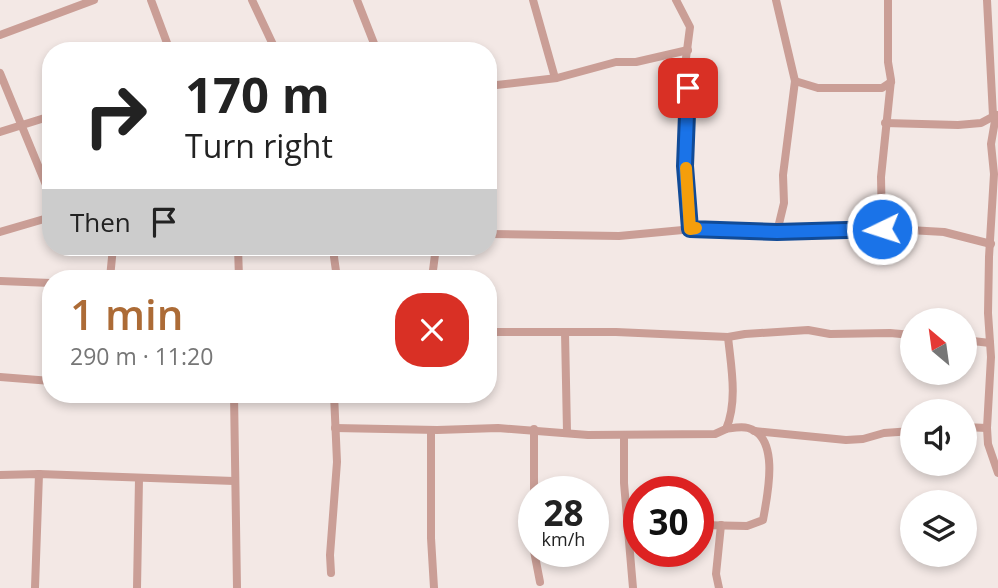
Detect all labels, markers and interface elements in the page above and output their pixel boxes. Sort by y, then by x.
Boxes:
pin [658,58,718,118]
text: 170 m [185,61,330,127]
icon: arrive [669,69,707,107]
icon: right [70,70,161,161]
text: Turn right [185,124,333,167]
position arrow [845,192,919,266]
icon: arrive [145,203,183,241]
text: Then [70,204,131,240]
text: 1 min [70,285,183,342]
button: close [395,293,469,367]
north arrow [900,308,976,385]
map controls [900,308,977,567]
text: 290 m · 11:20 [70,340,213,372]
button: sound [900,399,977,476]
speed limit sign: 30 [623,476,714,567]
text: 28 [543,489,584,536]
button: layers [900,490,977,567]
text: km/h [542,527,585,551]

